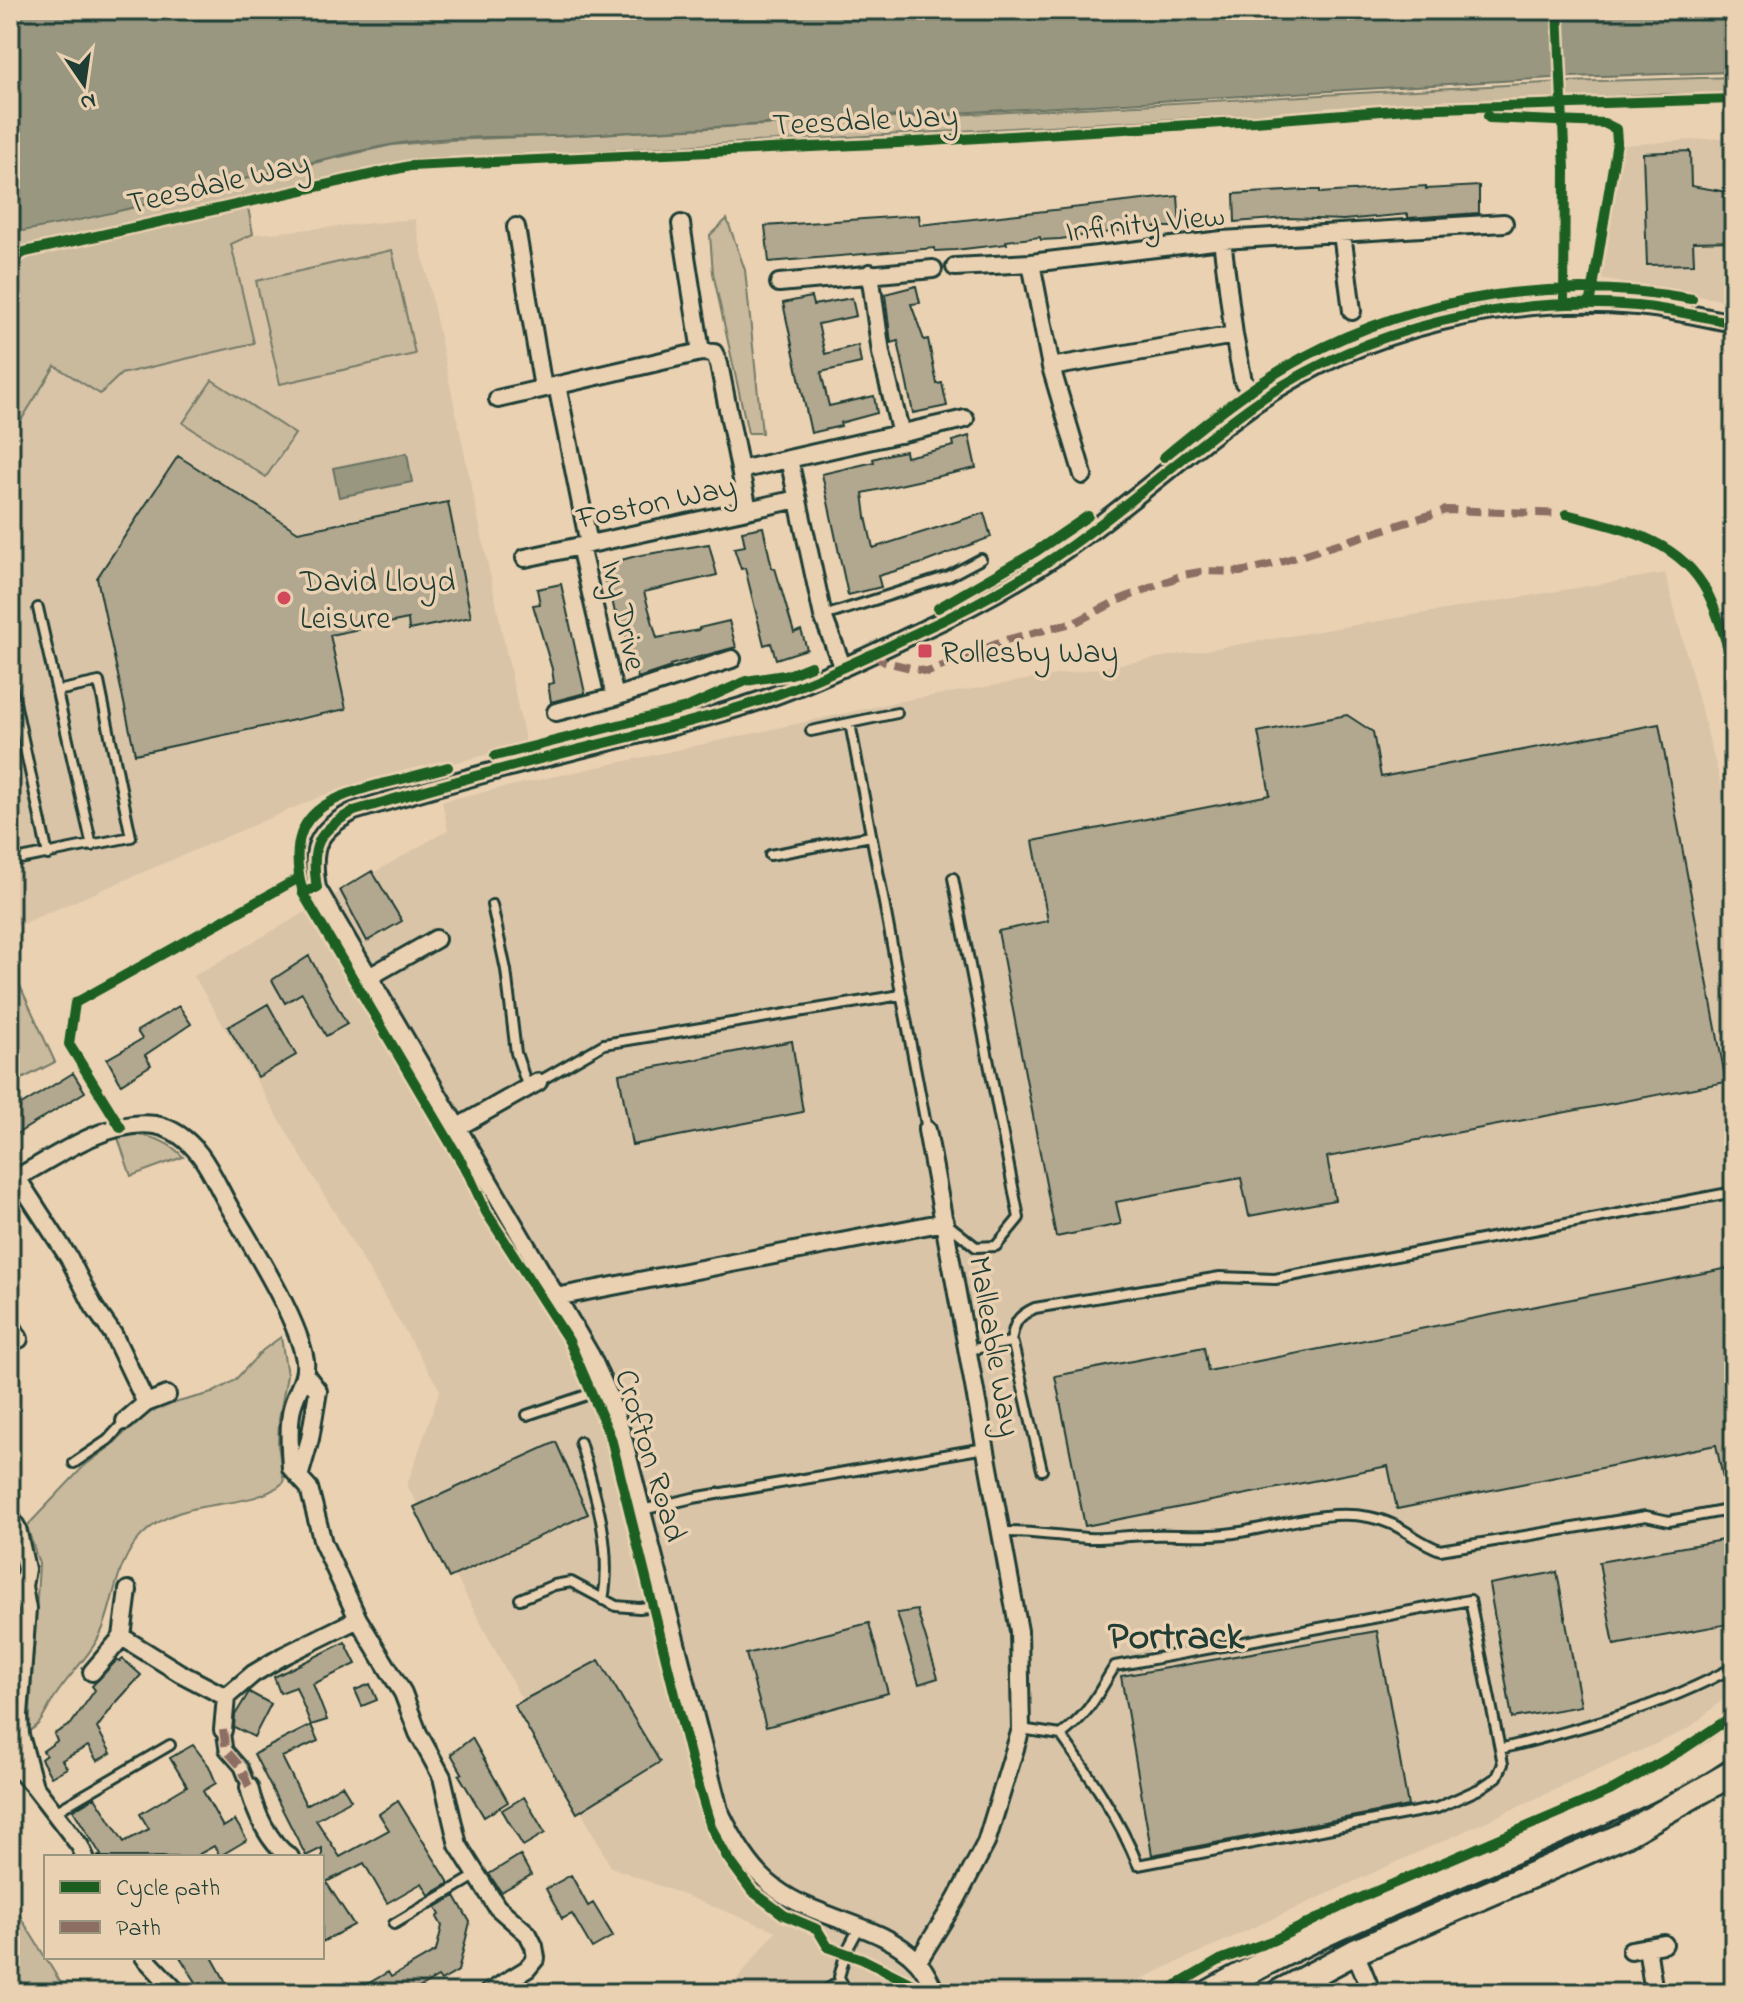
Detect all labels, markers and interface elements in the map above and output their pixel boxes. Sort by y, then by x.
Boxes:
north arrow [44,44,124,124]
text: N [77,83,99,118]
street label: Teesdale Way [771,94,959,151]
street label: Teesdale Way [123,142,315,229]
street label: Infinity View [1063,194,1227,257]
street label: Foston Way [572,465,741,544]
street label: Ivy Drive [586,556,657,677]
place label: David Lloyd Leisure [299,560,455,644]
marker: David Lloyd Leisure [275,589,293,607]
place label: Rollesby Way [941,631,1118,678]
marker: Rollesby Way [916,642,934,660]
street label: Malleable Way [954,1253,1032,1441]
street label: Crofton Road [600,1364,697,1548]
district label: Portrack [1108,1609,1246,1668]
legend [44,1855,324,1959]
text: Cycle path [116,1872,220,1908]
text: Path [116,1912,161,1947]

